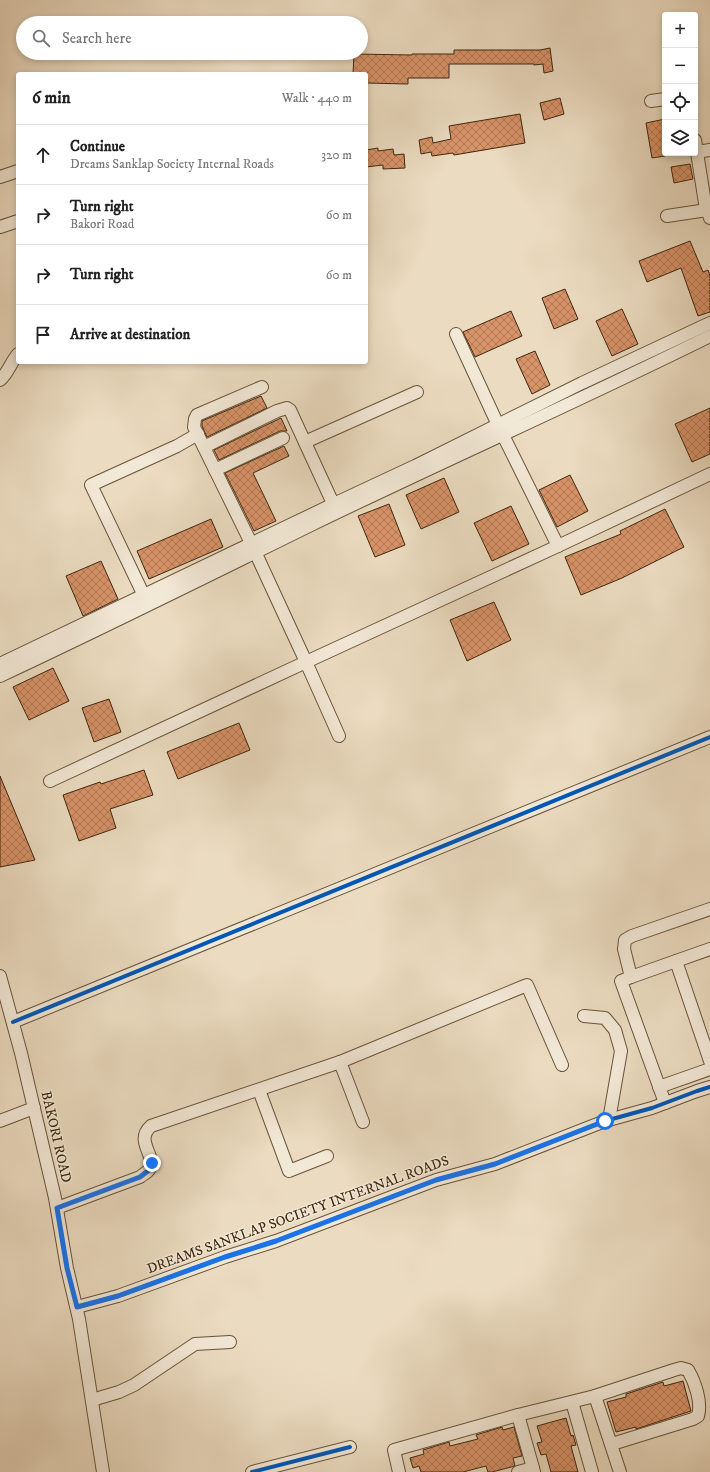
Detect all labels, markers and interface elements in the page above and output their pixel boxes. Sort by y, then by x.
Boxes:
map controls [662,12,698,156]
button: + [662,12,698,48]
search box [16,16,368,60]
icon: search [30,27,52,49]
text: Search here [62,29,131,48]
button: − [662,48,698,84]
button: locate [662,84,698,120]
text: 6 min [32,87,71,109]
text: Walk · 440 m [282,90,352,106]
button: layers [662,120,698,156]
text: Continue [70,137,125,156]
icon: ahead [32,144,54,166]
text: 320 m [321,147,352,163]
text: Dreams Sanklap Society Internal Roads [70,156,274,172]
text: Turn right [70,197,133,216]
icon: right [32,204,54,226]
text: 60 m [326,207,352,223]
text: Bakori Road [70,216,134,232]
icon: right [32,264,54,286]
text: Turn right [70,265,133,284]
text: 60 m [326,267,352,283]
icon: arrive [32,324,54,346]
text: Arrive at destination [70,325,190,344]
street label: BAKORI ROAD [37,1089,75,1185]
route start [596,1112,614,1130]
street label: DREAMS SANKLAP SOCIETY INTERNAL ROADS [144,1152,452,1278]
route end [143,1154,161,1172]

